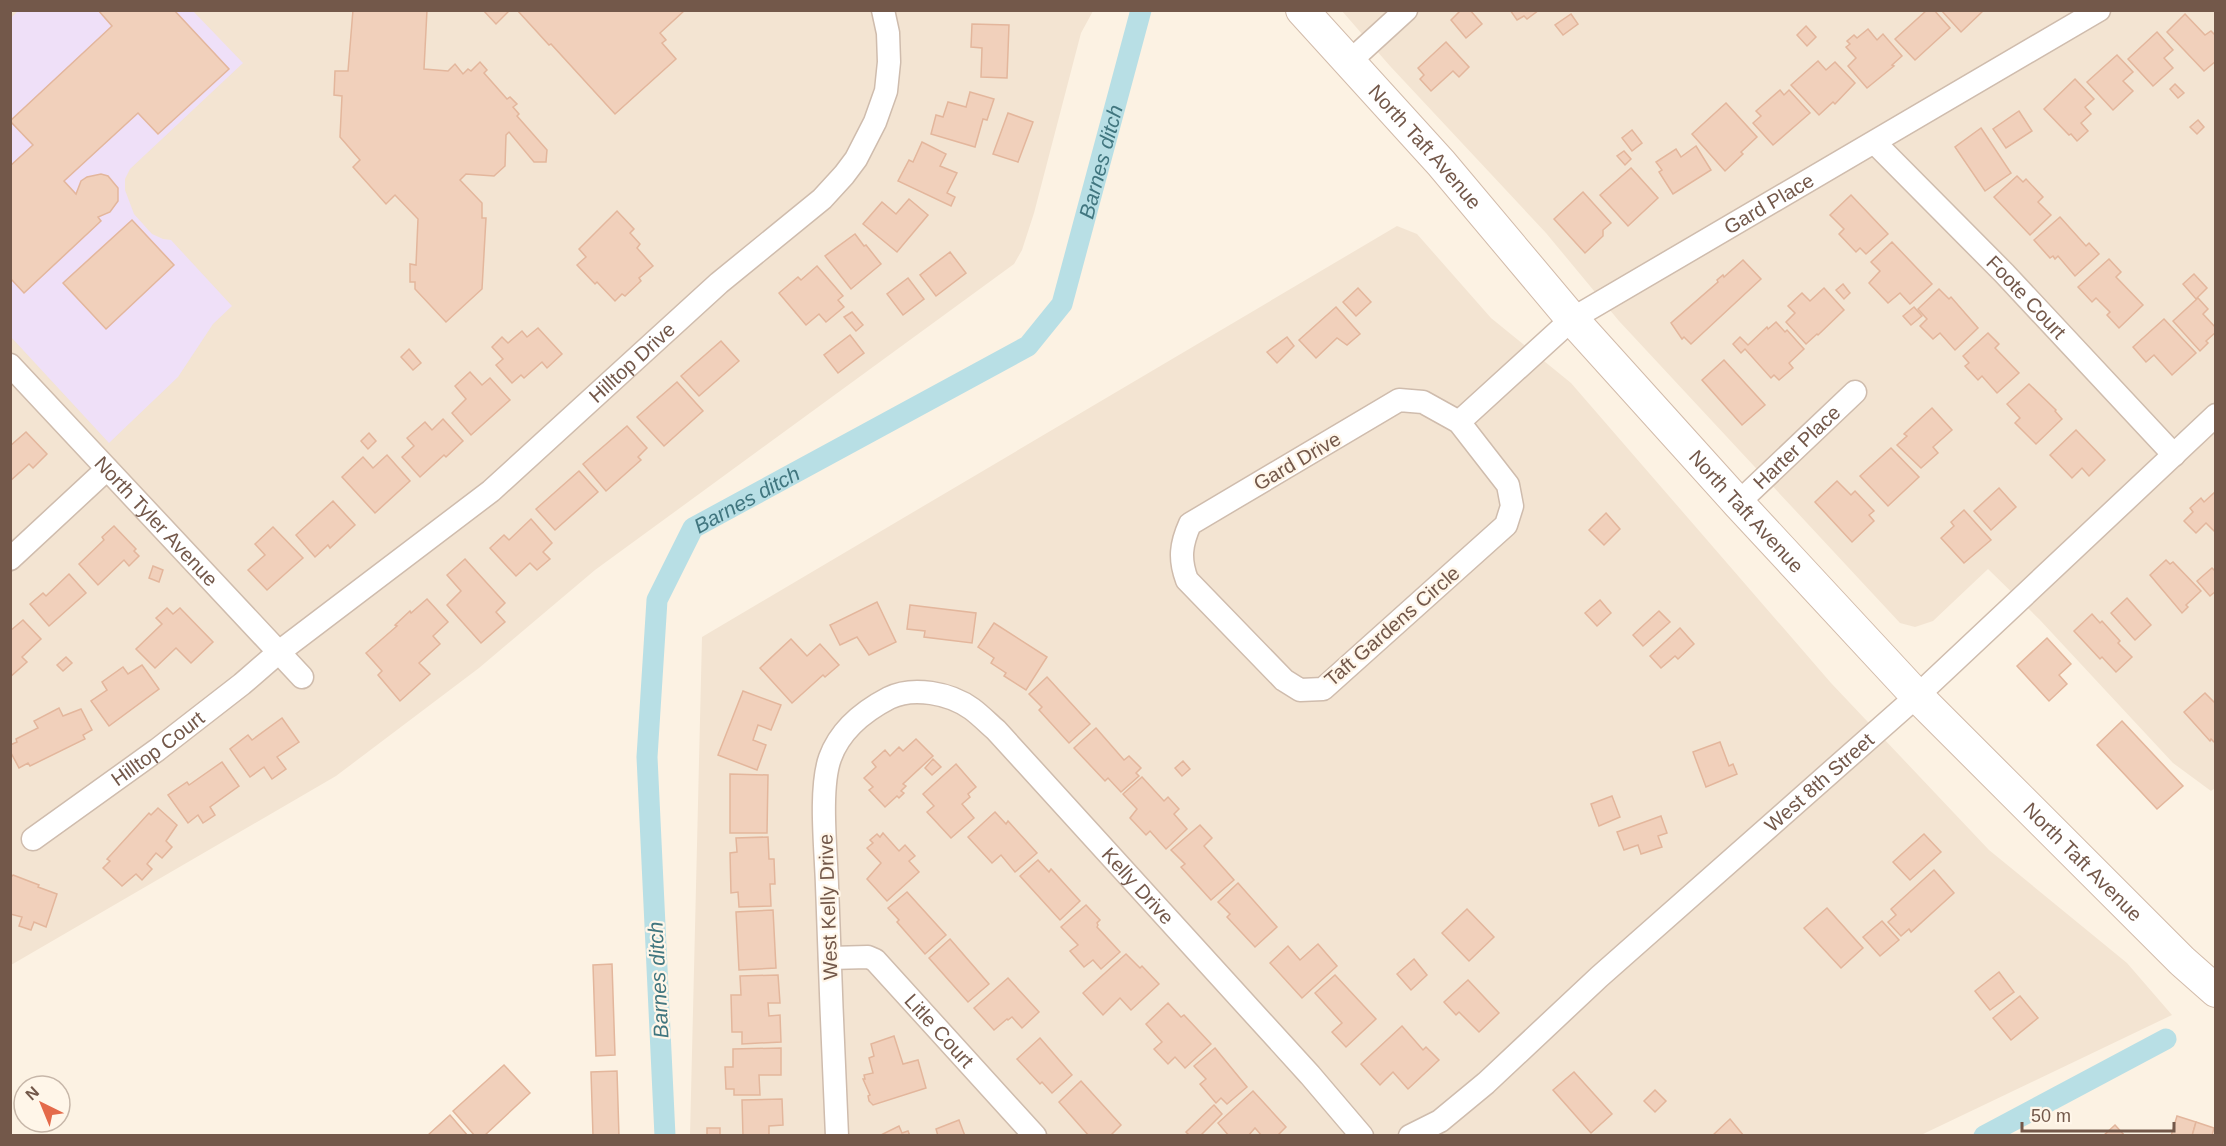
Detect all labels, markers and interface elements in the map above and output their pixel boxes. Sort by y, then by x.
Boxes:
street label: North Taft Avenue [1364,80,1486,213]
water label: Barnes ditch [1074,102,1127,221]
street label: Gard Place [1720,169,1818,238]
street label: Foote Court [1982,251,2071,343]
street label: Hilltop Drive [585,318,679,407]
street label: Harter Place [1749,401,1845,494]
street label: Gard Drive [1250,427,1344,495]
street label: North Taft Avenue [1685,446,1808,577]
street label: North Tyler Avenue [90,452,222,591]
water label: Barnes ditch [690,461,803,537]
street label: Taft Gardens Circle [1320,562,1464,690]
street label: Hilltop Court [107,706,209,790]
street label: West 8th Street [1760,728,1878,836]
street label: North Taft Avenue [2019,798,2147,926]
street label: West Kelly Drive [814,833,842,981]
street label: Kelly Drive [1098,843,1178,929]
water label: Barnes ditch [643,921,673,1039]
street label: Litle Court [900,989,978,1072]
north arrow [12,1074,72,1134]
text: N [22,1083,42,1104]
scale bar [2022,1095,2174,1133]
text: 50 m [2031,1106,2071,1126]

